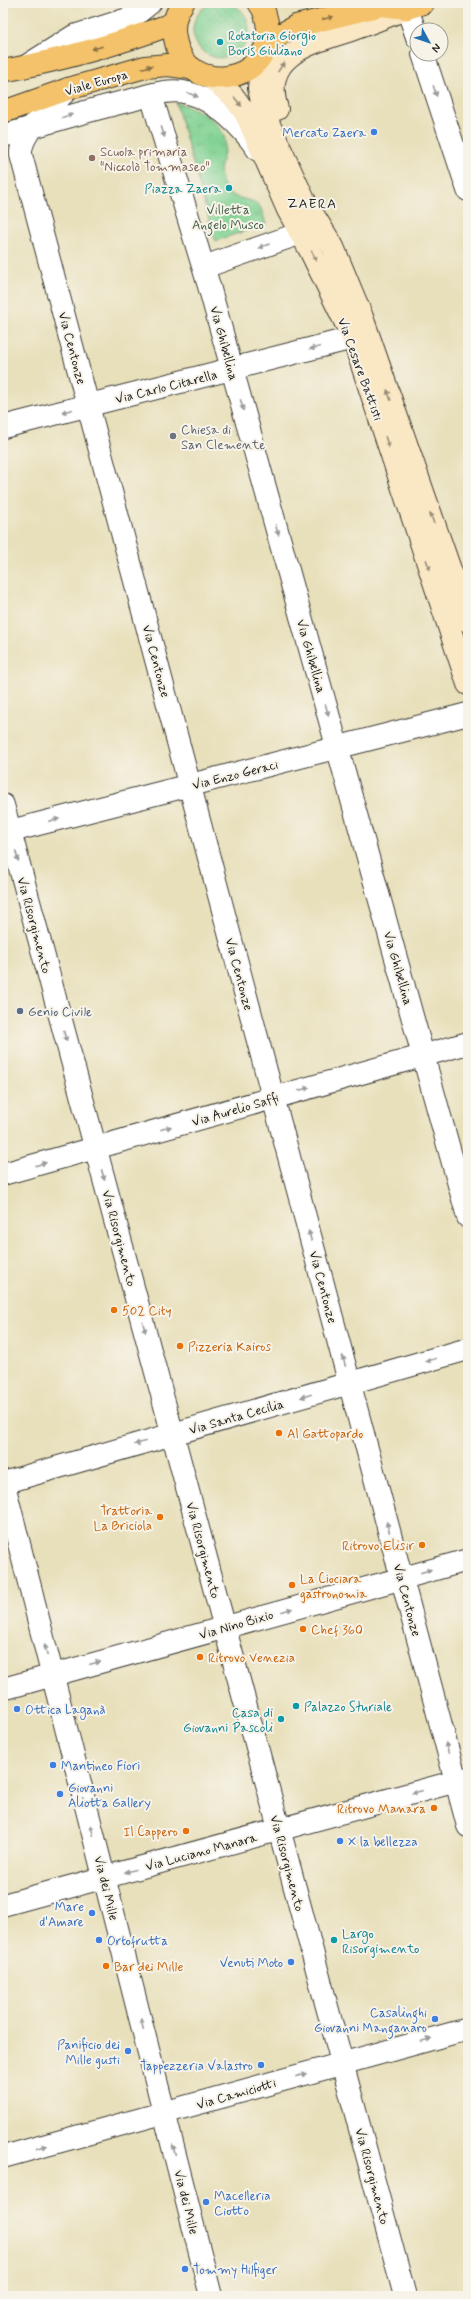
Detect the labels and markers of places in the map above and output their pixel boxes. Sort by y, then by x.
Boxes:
place label: Rotatoria Giorgio Boris Giuliano [228,28,316,60]
marker: Rotatoria Giorgio Boris Giuliano [215,37,225,47]
place label: Mercato Zaera [282,125,366,142]
marker: Mercato Zaera [369,127,379,137]
place label: Scuola primaria "Niccolò Tommaseo" [100,144,210,176]
marker: Scuola primaria "Niccolò Tommaseo" [87,153,97,163]
place label: Piazza Zaera [144,181,221,198]
marker: Piazza Zaera [224,183,234,193]
place label: Chiesa di San Clemente [181,422,265,454]
marker: Chiesa di San Clemente [168,431,178,441]
place label: Genio Civile [28,1004,92,1021]
marker: Genio Civile [15,1006,25,1016]
place label: 502 City [122,1303,172,1320]
marker: 502 City [109,1305,119,1315]
place label: Pizzeria Kairos [188,1339,271,1356]
marker: Pizzeria Kairos [175,1341,185,1351]
place label: Al Gattopardo [287,1426,363,1443]
marker: Al Gattopardo [274,1428,284,1438]
place label: Trattoria La Briciola [93,1503,152,1535]
marker: Trattoria La Briciola [155,1512,165,1522]
place label: Ritrovo Elisir [342,1538,415,1555]
marker: Ritrovo Elisir [417,1540,427,1550]
place label: La Ciociara gastronomia [300,1571,367,1603]
marker: La Ciociara gastronomia [287,1580,297,1590]
place label: Chef 360 [311,1622,363,1639]
marker: Chef 360 [298,1624,308,1634]
place label: Ritrovo Venezia [208,1650,295,1667]
marker: Ritrovo Venezia [195,1652,205,1662]
place label: Palazzo Sturiale [304,1699,392,1716]
marker: Palazzo Sturiale [291,1701,301,1711]
place label: Ottica Laganà [25,1702,106,1720]
marker: Ottica Laganà [12,1704,22,1714]
place label: Casa di Giovanni Pascoli [183,1705,273,1737]
marker: Casa di Giovanni Pascoli [276,1714,286,1724]
place label: Mantineo Fiori [61,1758,140,1775]
marker: Mantineo Fiori [48,1760,58,1770]
place label: Giovanni Aliotta Gallery [68,1780,151,1812]
marker: Giovanni Aliotta Gallery [55,1789,65,1799]
place label: Ritrovo Manara [337,1801,426,1818]
marker: Ritrovo Manara [429,1803,439,1813]
place label: Il Cappero [124,1824,178,1841]
marker: Il Cappero [181,1826,191,1836]
place label: X la bellezza [348,1834,418,1851]
marker: X la bellezza [335,1836,345,1846]
place label: Mare d'Amare [39,1899,84,1931]
marker: Mare d'Amare [87,1908,97,1918]
place label: Largo Risorgimento [342,1926,419,1958]
place label: Ortofrutta [107,1933,168,1950]
marker: Ortofrutta [94,1935,104,1945]
marker: Largo Risorgimento [329,1935,339,1945]
place label: Venuti Moto [220,1955,283,1972]
marker: Venuti Moto [286,1957,296,1967]
place label: Bar dei Mille [114,1959,184,1976]
marker: Bar dei Mille [101,1961,111,1971]
place label: Casalinghi Giovanni Manganaro [314,2005,427,2039]
marker: Casalinghi Giovanni Manganaro [430,2014,440,2024]
place label: Panificio dei Mille gusti [57,2037,120,2069]
marker: Panificio dei Mille gusti [123,2046,133,2056]
place label: Tappezzeria Valastro [140,2058,253,2075]
marker: Tappezzeria Valastro [256,2060,266,2070]
place label: Macelleria Ciotto [214,2188,271,2220]
marker: Macelleria Ciotto [201,2197,211,2207]
place label: Tommy Hilfiger [193,2262,278,2279]
marker: Tommy Hilfiger [180,2264,190,2274]

